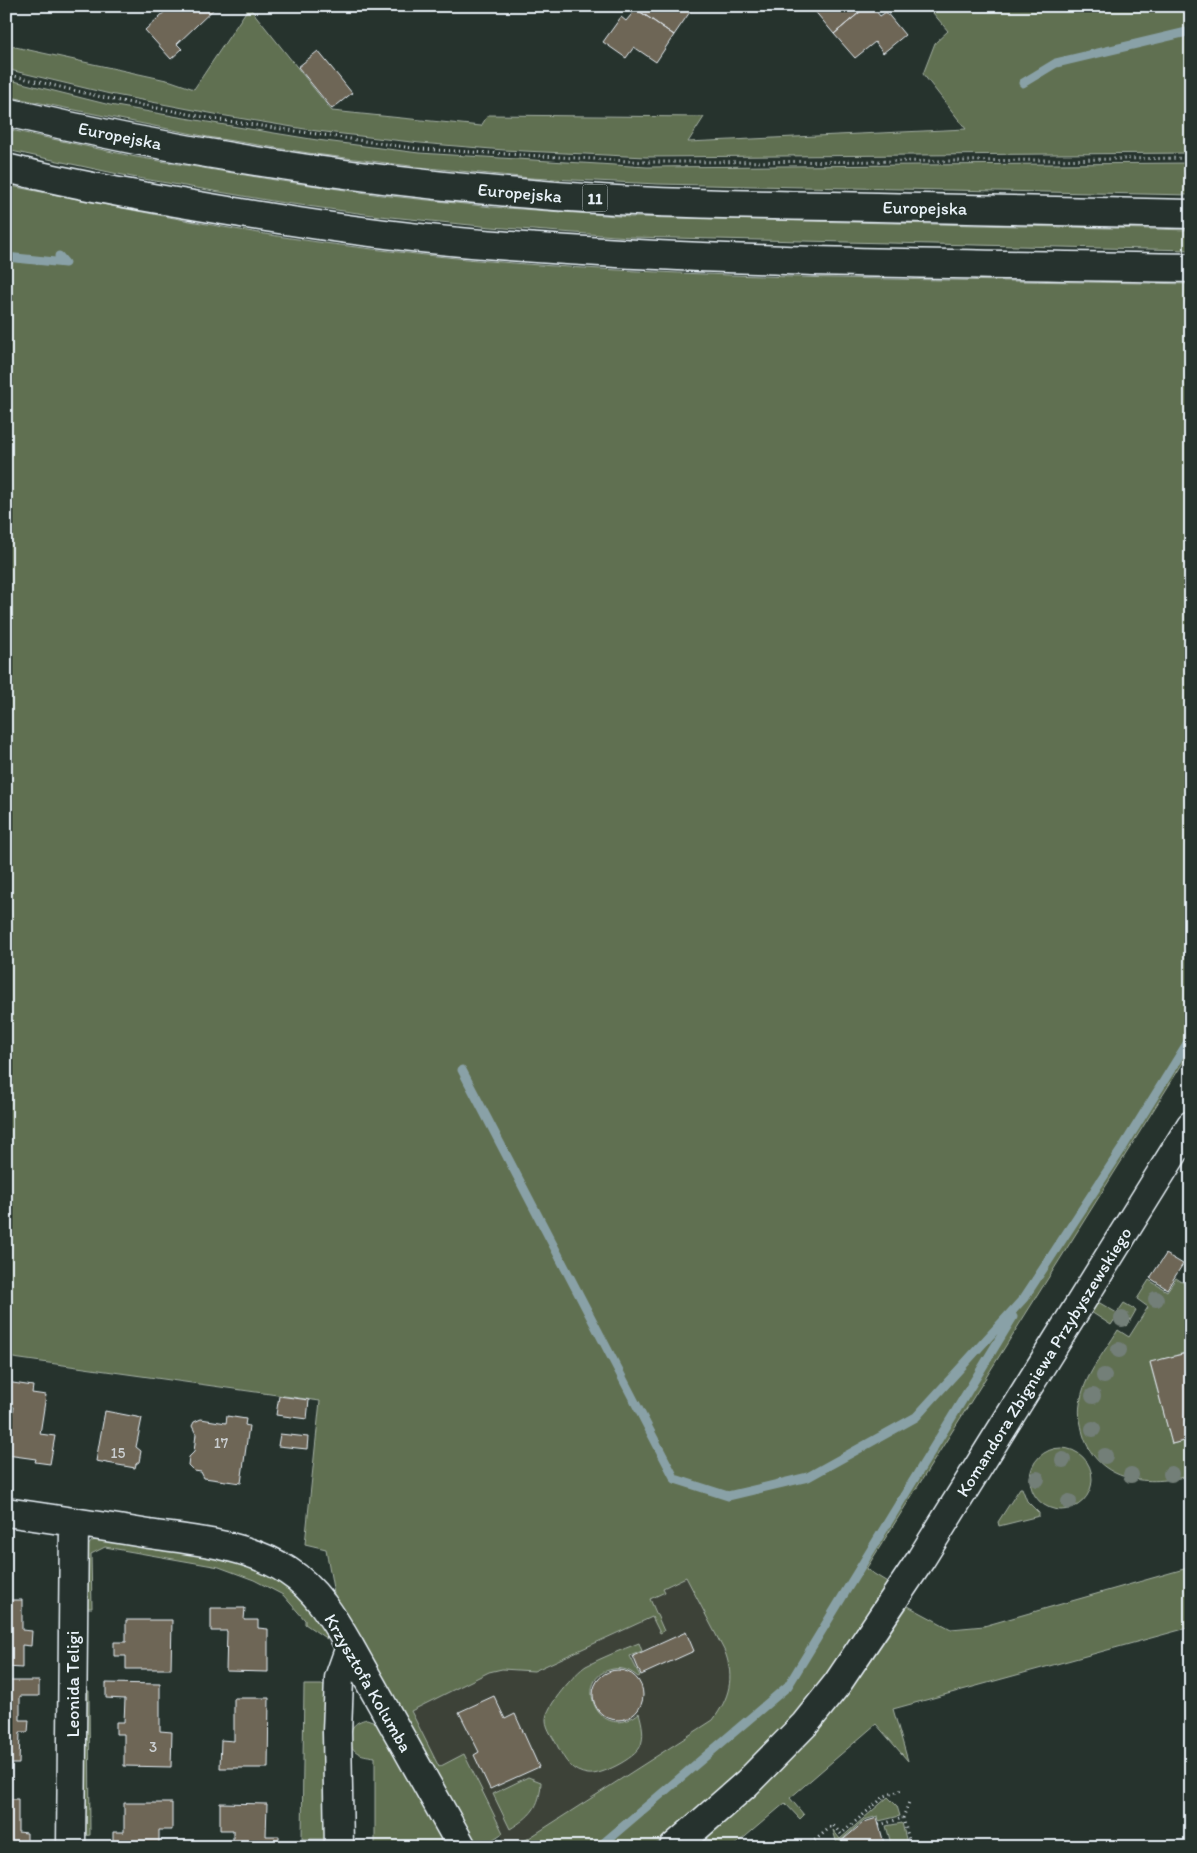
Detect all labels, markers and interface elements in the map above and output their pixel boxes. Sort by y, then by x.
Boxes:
street label: Europejska [76,117,164,155]
street label: Europejska [477,178,564,208]
road number: 11 [582,184,608,212]
street label: Europejska [882,196,968,220]
street label: Komandora Zbigniewa Przybyszewskiego [951,1223,1137,1501]
house number: 17 [214,1434,229,1452]
house number: 15 [111,1444,126,1462]
street label: Krzysztofa Kolumba [319,1610,417,1756]
street label: Leonida Teligi [62,1631,84,1737]
house number: 3 [149,1738,157,1756]

